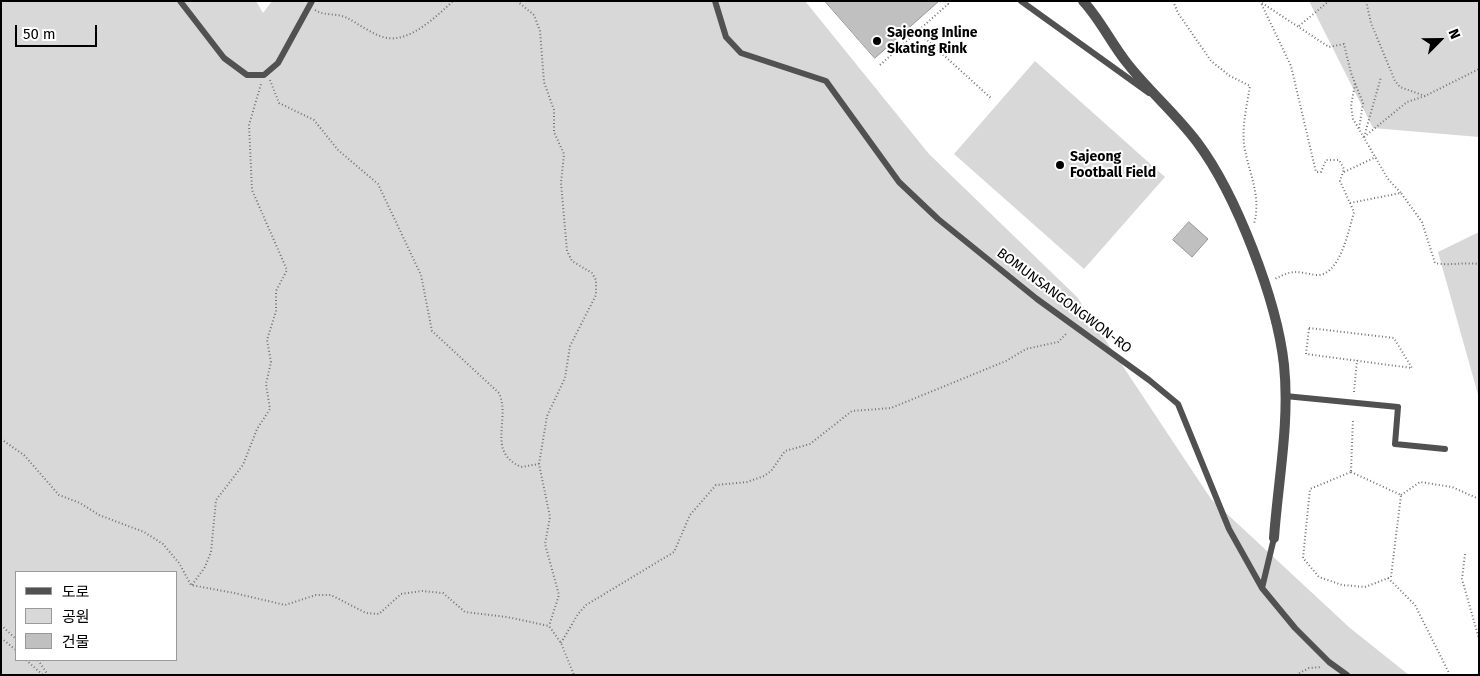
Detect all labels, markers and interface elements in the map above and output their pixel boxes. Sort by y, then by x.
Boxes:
scale bar [18,15,100,47]
north arrow [1415,15,1465,65]
text: 50 m [23,25,56,43]
place label: Sajeong Inline Skating Rink [887,25,978,58]
text: N [1445,26,1464,42]
marker: Sajeong Inline Skating Rink [871,35,883,47]
place label: Sajeong Football Field [1070,149,1156,182]
marker: Sajeong Football Field [1054,159,1066,171]
street label: BOMUNSANGONGWON-RO [993,245,1135,357]
legend [15,571,178,661]
text: 도로 [62,583,90,601]
text: 공원 [62,608,90,626]
text: 건물 [62,633,90,651]

